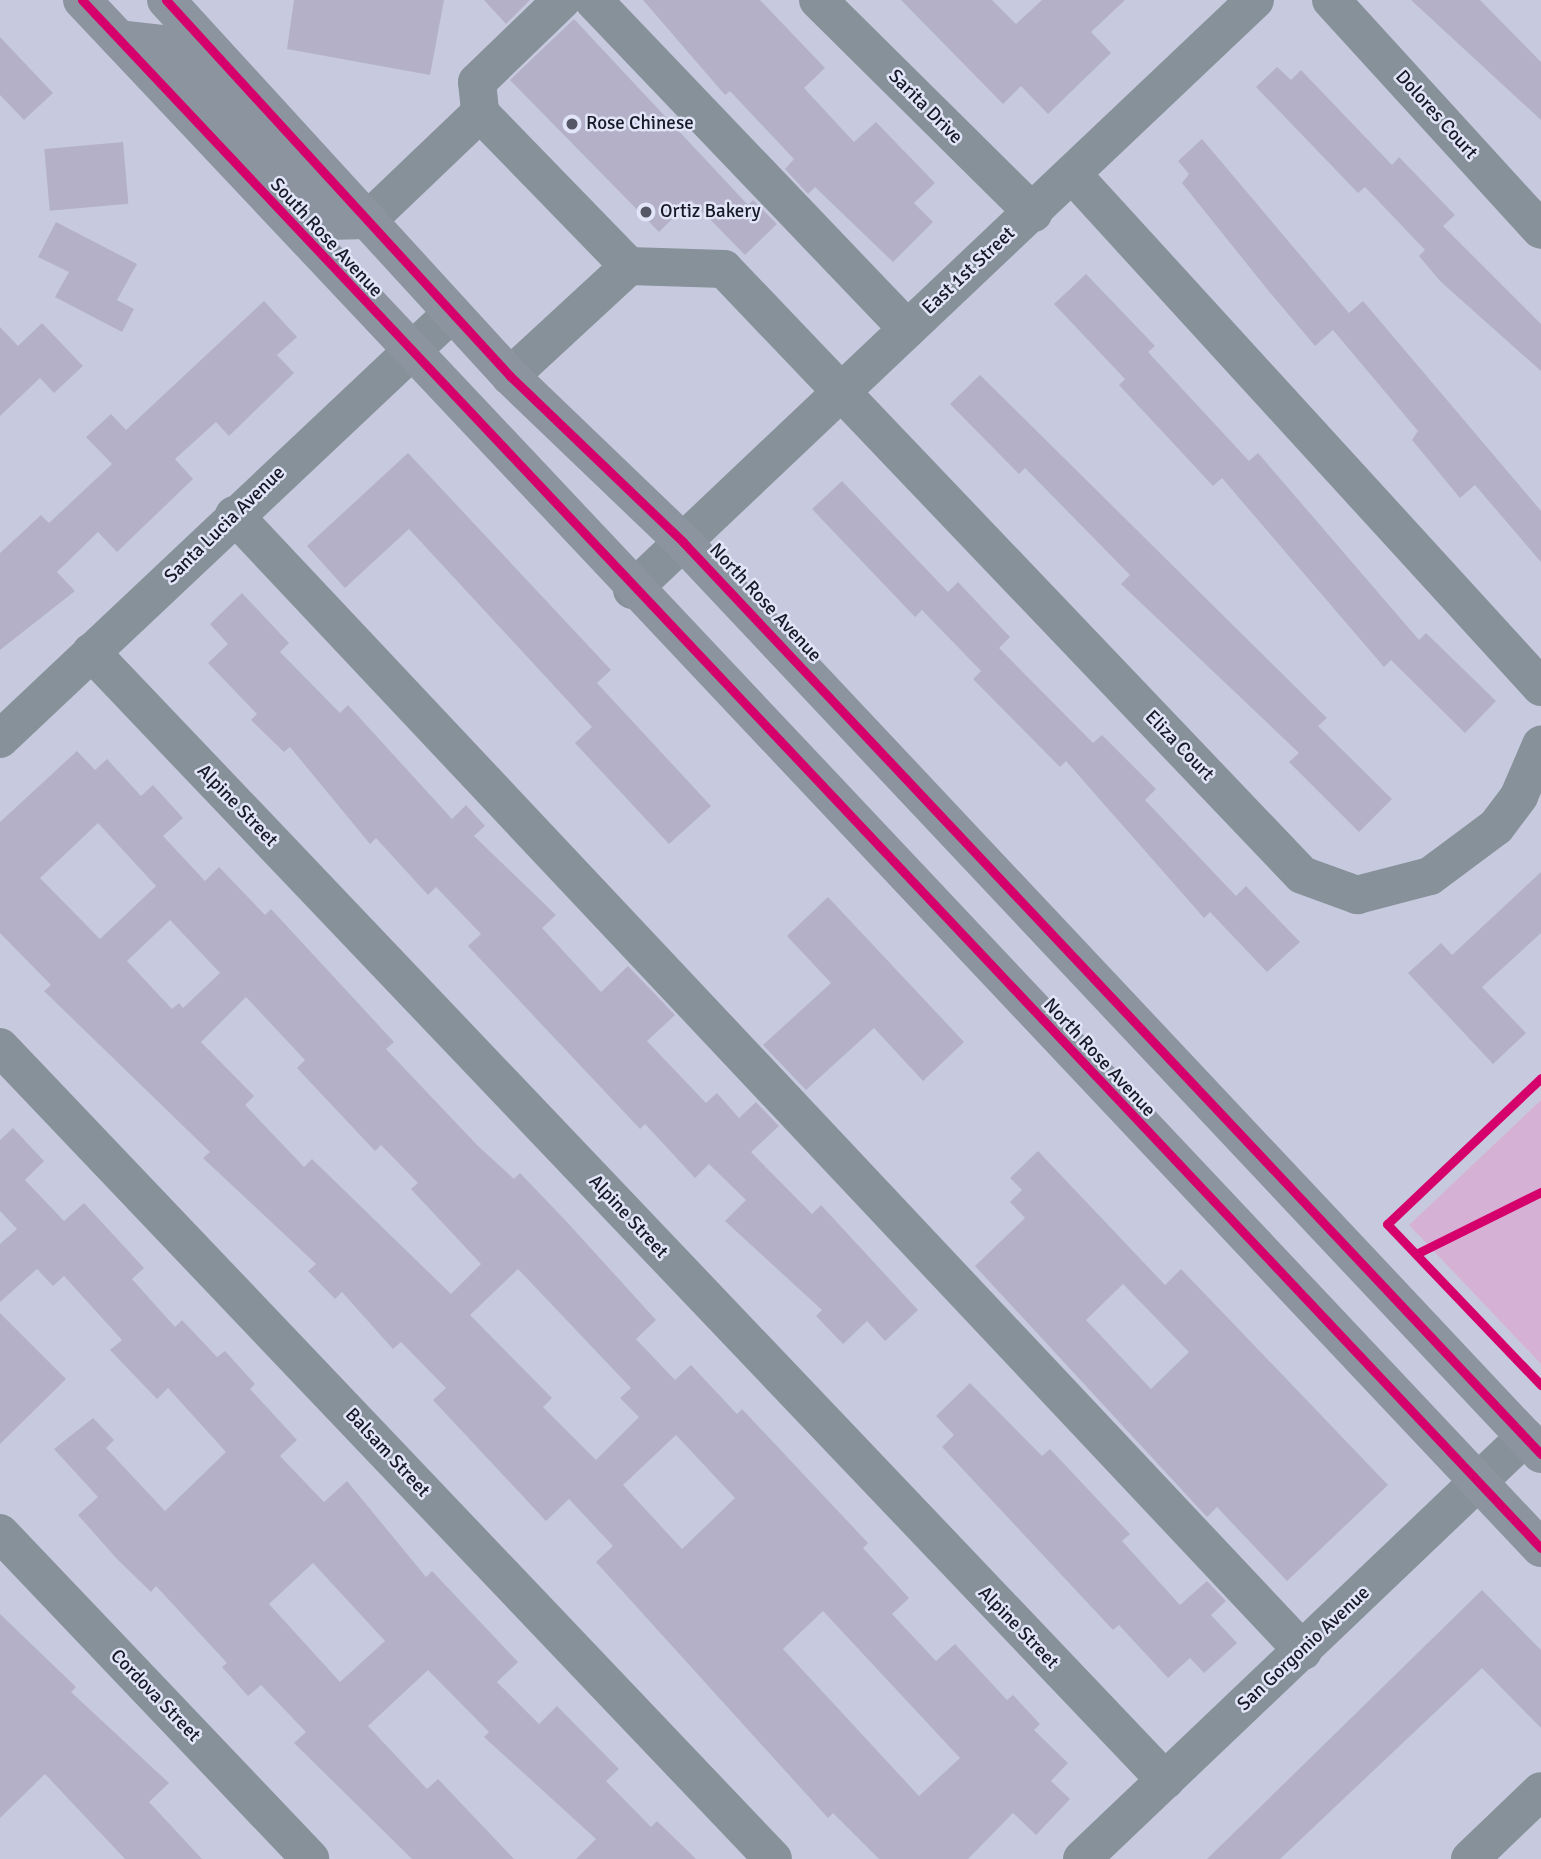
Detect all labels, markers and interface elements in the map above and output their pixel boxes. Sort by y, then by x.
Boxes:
street label: Sarita Drive [883,65,967,149]
street label: Dolores Court [1390,66,1482,164]
place label: Rose Chinese [586,113,694,135]
marker: Rose Chinese [564,116,580,132]
street label: South Rose Avenue [265,174,387,302]
place label: Ortiz Bakery [660,201,761,223]
marker: Ortiz Bakery [638,204,654,220]
street label: East 1st Street [918,222,1020,320]
street label: Santa Lucia Avenue [160,462,290,588]
street label: North Rose Avenue [704,539,826,667]
street label: Eliza Court [1140,706,1218,786]
street label: Alpine Street [192,760,282,852]
street label: North Rose Avenue [1038,994,1160,1122]
street label: Alpine Street [584,1171,672,1263]
street label: Balsam Street [340,1404,434,1502]
street label: Alpine Street [973,1582,1063,1674]
street label: San Gorgonio Avenue [1233,1582,1375,1716]
street label: Cordova Street [105,1645,205,1747]

